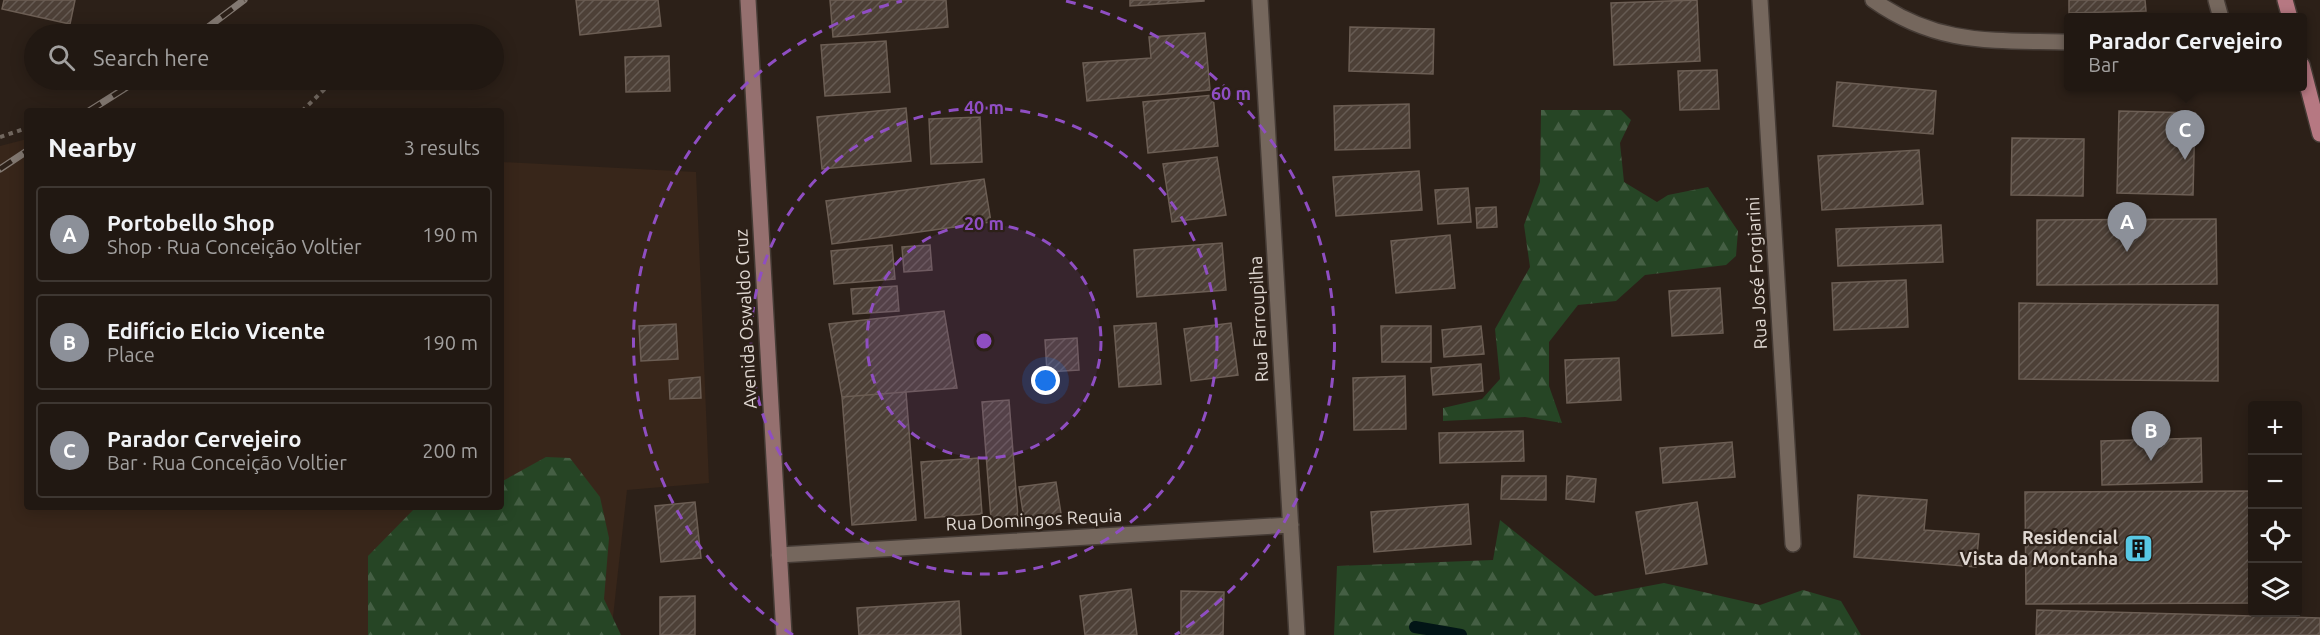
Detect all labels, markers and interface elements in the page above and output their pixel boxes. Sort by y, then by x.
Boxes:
popup [2064,13,2307,91]
search box [24,24,504,90]
text: Parador Cervejeiro [2088,28,2283,53]
icon: search [45,41,78,74]
text: Search here [93,45,209,70]
text: Bar [2088,53,2119,76]
text: 60 m [1211,83,1251,103]
text: 40 m [964,97,1004,117]
pin: C [2166,110,2204,160]
text: Nearby [48,133,136,162]
text: 3 results [404,136,480,159]
street label: Rua José Forgiarini [1742,196,1770,350]
pin: A [2108,202,2146,252]
text: Portobello Shop [107,210,275,235]
text: 20 m [964,213,1004,233]
text: A [62,223,77,246]
text: 190 m [422,223,478,246]
street label: Avenida Oswaldo Cruz [730,229,760,409]
text: Shop · Rua Conceição Voltier [107,235,362,258]
street label: Rua Farroupilha [1245,255,1271,383]
text: Edifício Elcio Vicente [107,318,325,343]
text: B [63,331,76,354]
text: 190 m [422,331,478,354]
centre of rings [974,331,994,351]
text: Place [107,343,155,366]
your location [1031,366,1060,395]
map controls [2248,401,2302,617]
button: + [2248,401,2302,455]
pin: B [2132,412,2170,461]
text: Parador Cervejeiro [107,426,301,451]
text: C [63,439,76,462]
text: 200 m [422,439,478,462]
text: Bar · Rua Conceição Voltier [107,451,347,474]
button: − [2248,455,2302,509]
street label: Rua Domingos Requia [945,504,1123,534]
button: locate [2248,509,2302,563]
place label: Residencial Vista da Montanha [1959,527,2119,568]
building icon: Residencial Vista da Montanha [2123,532,2155,564]
button: layers [2248,563,2302,617]

